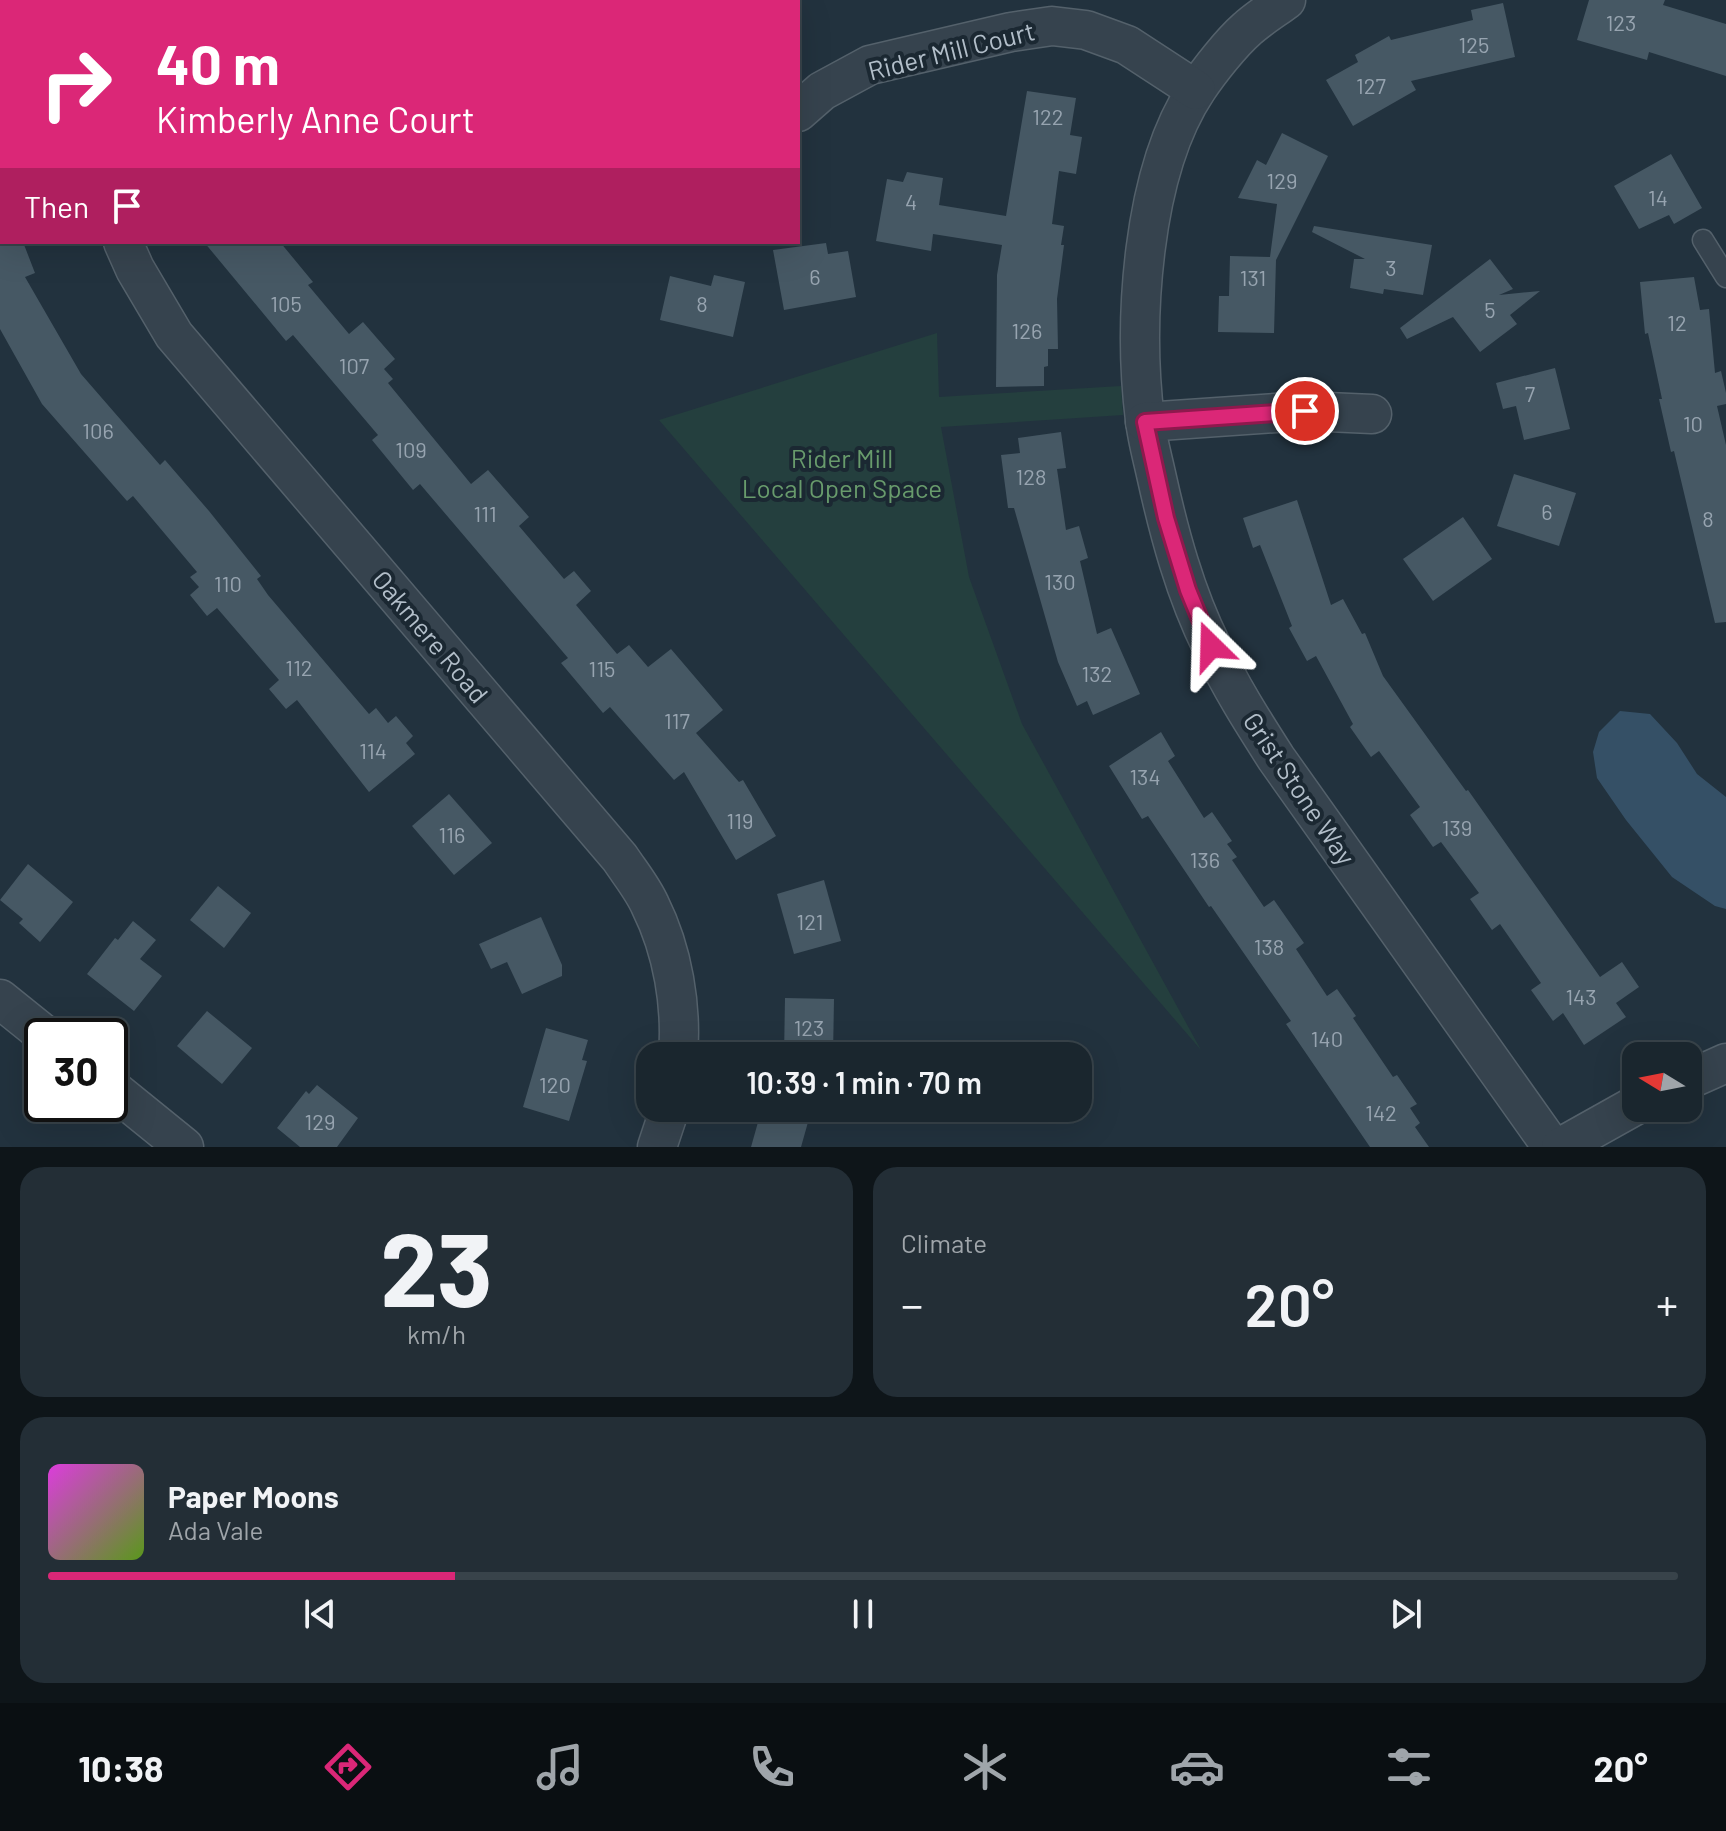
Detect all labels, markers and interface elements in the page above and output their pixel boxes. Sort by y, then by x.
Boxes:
house number: 123 [1606,9,1636,35]
street label: Rider Mill Court [864,14,1038,86]
text: 40 m [156,29,280,96]
house number: 125 [1459,31,1489,57]
icon: right [24,32,128,136]
house number: 127 [1356,72,1386,98]
text: Kimberly Anne Court [156,97,475,140]
house number: 122 [1032,103,1064,129]
house number: 129 [1267,167,1297,193]
icon: arrive [105,184,149,228]
house number: 14 [1648,184,1668,210]
text: Then [24,188,89,224]
house number: 4 [905,188,917,214]
house number: 3 [1385,254,1397,280]
house number: 6 [809,263,821,289]
house number: 131 [1240,264,1266,290]
house number: 105 [270,290,302,316]
house number: 8 [696,290,708,316]
house number: 5 [1484,296,1496,322]
house number: 12 [1667,309,1687,335]
house number: 126 [1012,317,1042,343]
house number: 107 [339,352,369,378]
pin [1271,377,1339,445]
house number: 7 [1525,380,1535,406]
icon: arrive [1283,389,1327,433]
house number: 10 [1683,410,1703,436]
house number: 106 [82,417,114,443]
house number: 109 [395,436,427,462]
park label: Rider Mill Local Open Space [742,442,942,503]
house number: 128 [1016,463,1046,489]
house number: 6 [1541,498,1553,524]
house number: 111 [473,500,497,526]
house number: 8 [1702,505,1714,531]
street label: Oakmere Road [367,563,495,709]
house number: 130 [1044,568,1076,594]
house number: 110 [214,570,242,596]
position arrow [1169,604,1253,688]
house number: 112 [285,654,313,680]
house number: 115 [589,655,615,681]
house number: 132 [1082,660,1112,686]
street label: Grist Stone Way [1238,706,1362,870]
house number: 117 [664,707,690,733]
house number: 114 [359,737,387,763]
house number: 134 [1129,763,1161,789]
house number: 119 [727,807,753,833]
house number: 139 [1442,814,1472,840]
house number: 116 [439,821,465,847]
house number: 136 [1190,846,1220,872]
house number: 121 [797,908,823,934]
house number: 138 [1254,933,1284,959]
house number: 143 [1565,983,1597,1009]
house number: 123 [794,1014,824,1040]
speed limit sign: 30 [24,1018,128,1122]
house number: 140 [1311,1025,1343,1051]
north arrow [1622,1042,1702,1122]
map controls [1622,1042,1702,1122]
text: 10:39 · 1 min · 70 m [746,1064,982,1100]
house number: 120 [539,1071,571,1097]
house number: 142 [1365,1099,1397,1125]
house number: 129 [305,1108,335,1134]
text: 23 [380,1203,493,1328]
text: Climate [901,1227,987,1258]
text: 20° [1245,1267,1334,1339]
text: − [901,1277,923,1330]
text: + [1656,1277,1678,1330]
text: km/h [407,1318,466,1349]
text: Paper Moons [168,1478,339,1514]
text: Ada Vale [168,1514,263,1545]
icon: previous [298,1592,342,1636]
icon: pause [841,1592,885,1636]
icon: next [1384,1592,1428,1636]
icon: directions [320,1739,376,1795]
icon: music [532,1739,588,1795]
icon: phone [744,1739,800,1795]
icon: climate [957,1739,1013,1795]
icon: car [1169,1739,1225,1795]
icon: filters [1381,1739,1437,1795]
text: 10:38 [78,1746,163,1789]
text: 20° [1594,1746,1648,1789]

